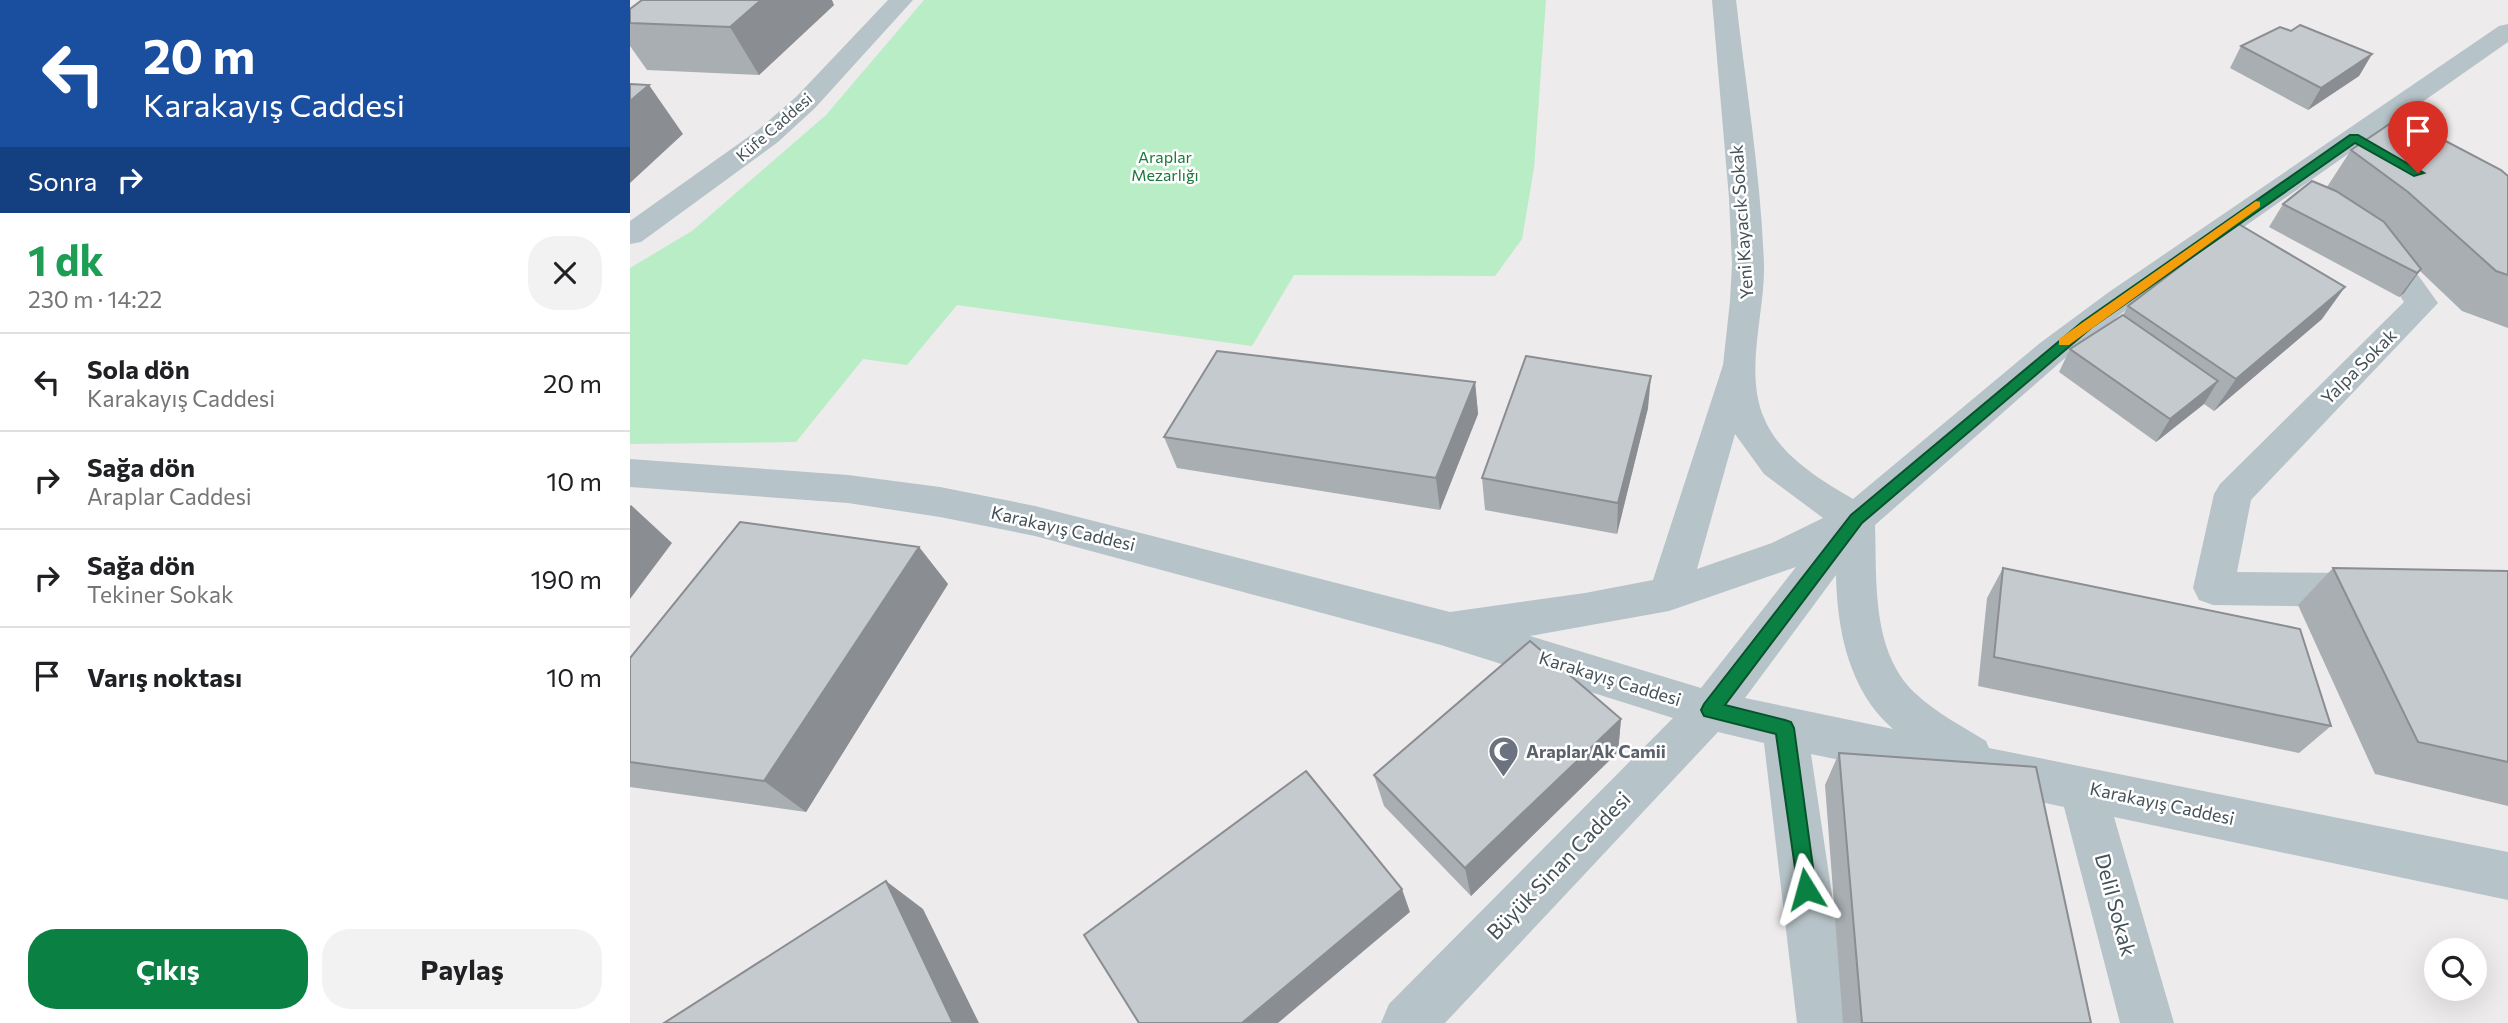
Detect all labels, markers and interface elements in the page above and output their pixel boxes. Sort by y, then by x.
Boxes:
text: 20 m [143,24,255,84]
icon: left [28,28,119,119]
text: Karakayış Caddesi [143,84,405,124]
street label: Küfe Caddesi [732,88,816,165]
pin [2388,101,2448,173]
icon: arrive [2399,112,2437,150]
street label: Yeni Kayacık Sokak [1725,144,1757,300]
park label: Araplar Mezarlığı [1131,147,1199,184]
icon: right [111,161,149,199]
text: Sonra [28,165,97,196]
text: 1 dk [28,233,104,285]
button: close [528,236,602,310]
text: 230 m · 14:22 [28,285,162,313]
street label: Yalpa Sokak [2316,324,2401,409]
text: Sola dön [87,353,190,384]
icon: left [28,363,66,401]
text: 20 m [543,367,602,398]
text: Karakayış Caddesi [87,384,275,412]
text: Sağa dön [87,451,195,482]
icon: right [28,461,66,499]
text: 10 m [546,465,602,496]
text: Araplar Caddesi [87,482,252,510]
street label: Karakayış Caddesi [989,501,1137,555]
text: Sağa dön [87,549,195,580]
icon: right [28,559,66,597]
text: 190 m [530,563,602,594]
text: Tekiner Sokak [87,580,234,608]
street label: Karakayış Caddesi [1537,646,1684,710]
icon: arrive [28,657,66,695]
text: Varış noktası [87,661,242,692]
text: 10 m [546,661,602,692]
mosque icon: Araplar Ak Camii [1486,735,1520,779]
place label: Araplar Ak Camii [1526,740,1666,762]
street label: Karakayış Caddesi [2088,777,2237,829]
street label: Büyük Sinan Caddesi [1481,786,1635,944]
street label: Delil Sokak [2091,851,2142,959]
position arrow [1769,852,1843,926]
button: Çıkış [28,929,308,1009]
button: Paylaş [322,929,602,1009]
map controls [2424,938,2487,1001]
button: search [2424,938,2487,1001]

